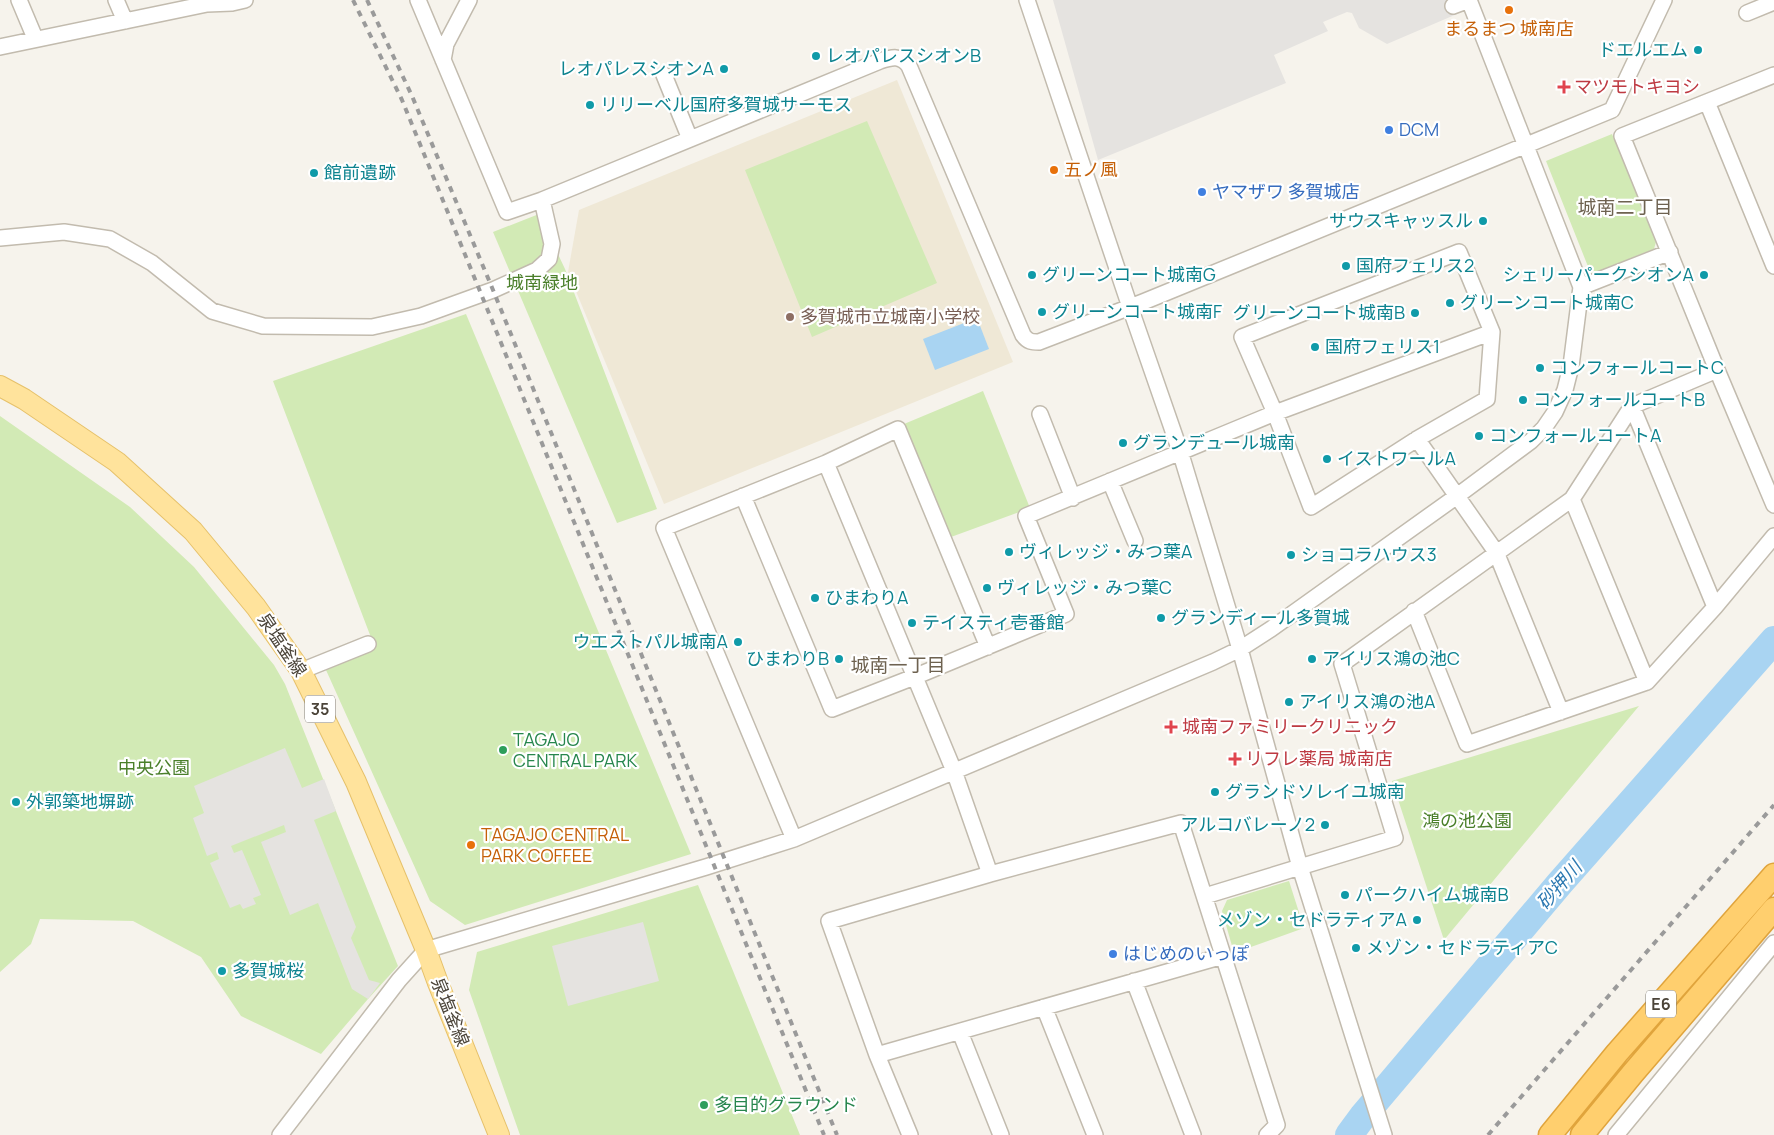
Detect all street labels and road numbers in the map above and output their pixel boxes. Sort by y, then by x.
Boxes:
street label: 泉塩釜線 [253,608,313,681]
road number: 35 [305,696,335,722]
street label: 泉塩釜線 [426,974,476,1049]
road number: E6 [1646,991,1676,1018]

